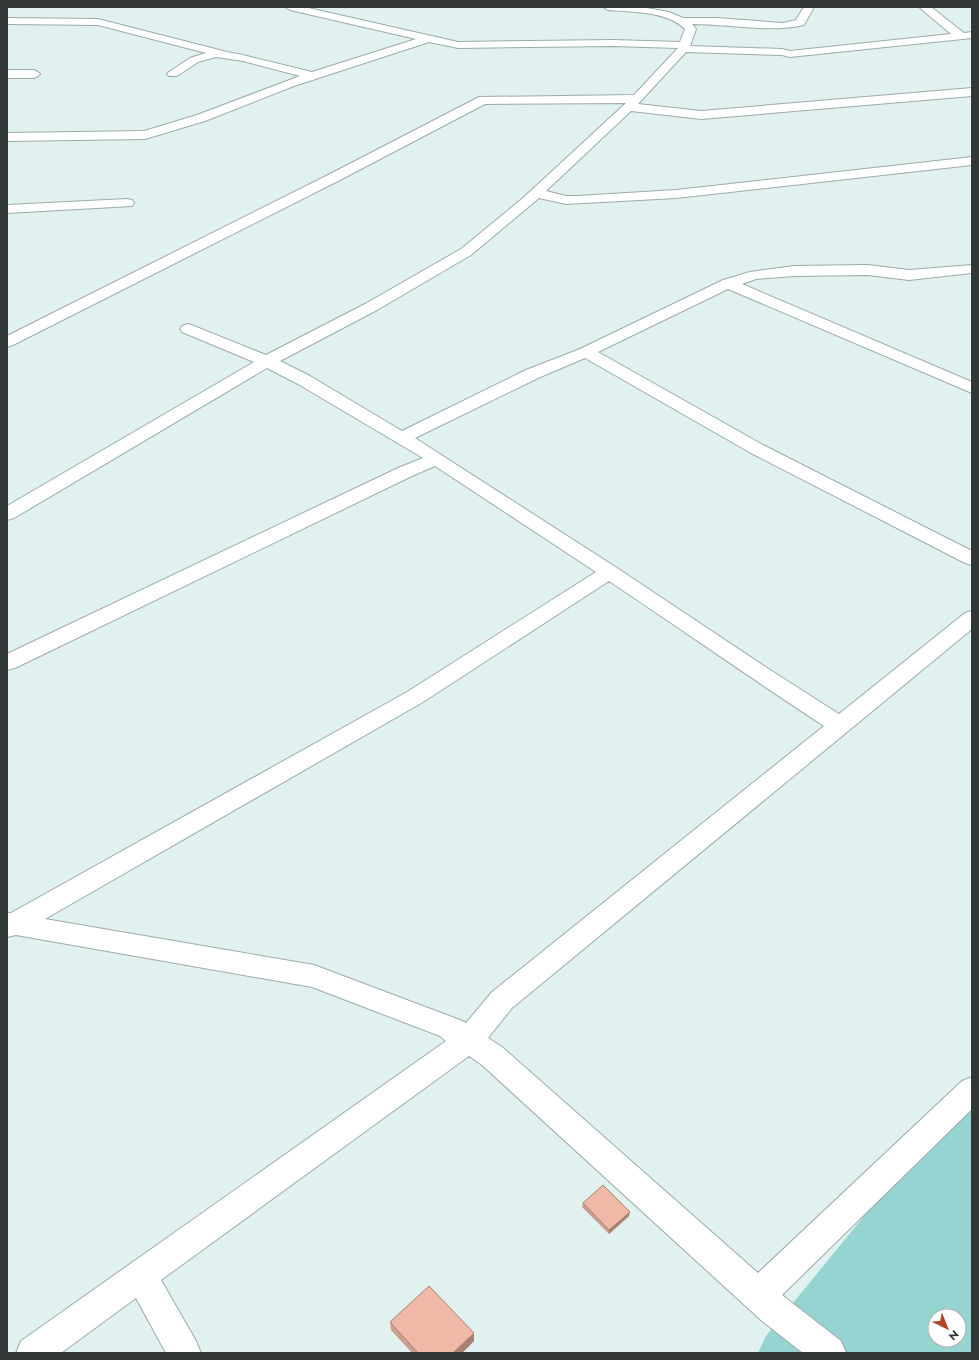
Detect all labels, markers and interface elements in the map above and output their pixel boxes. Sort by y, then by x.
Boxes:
north arrow [927,1308,967,1348]
text: N [945,1326,962,1344]

